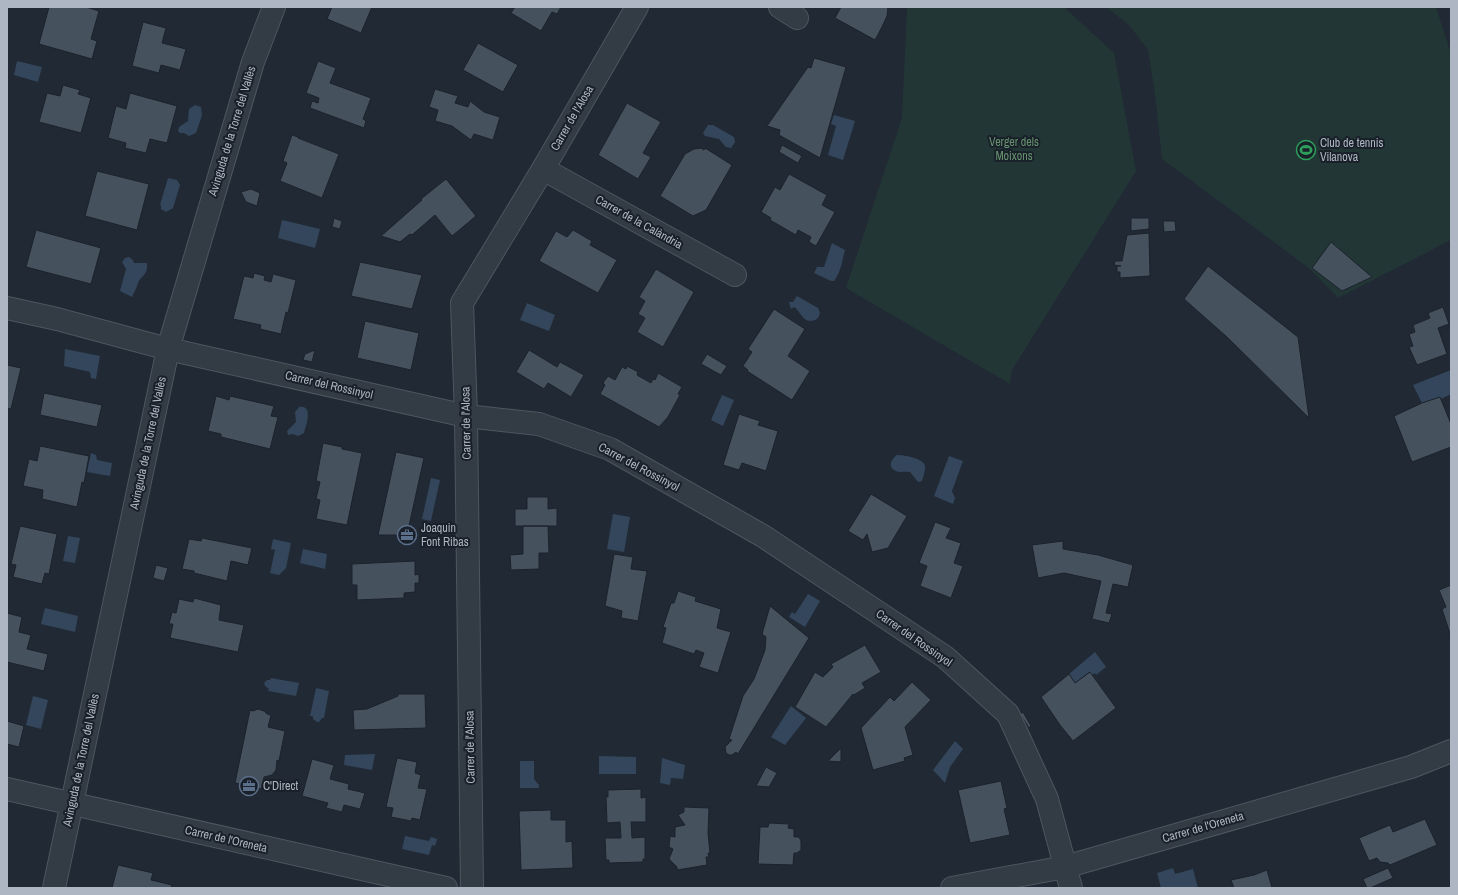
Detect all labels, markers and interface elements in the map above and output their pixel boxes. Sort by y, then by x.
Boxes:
street label: Avinguda de la Torre del Vallès [204,64,259,199]
street label: Carrer de l'Alosa [547,82,597,154]
park label: Verger dels Moixons [989,134,1039,164]
place label: Club de tennis Vilanova [1320,135,1384,165]
sports icon: Club de tennis Vilanova [1295,139,1317,161]
street label: Carrer de la Calàndria [593,191,686,253]
street label: Carrer del Rossinyol [284,367,374,403]
street label: Avinguda de la Torre del Vallès [126,375,170,512]
street label: Carrer de l'Alosa [457,386,475,460]
street label: Carrer del Rossinyol [596,439,682,495]
place label: Joaquin Font Ribas [421,520,469,550]
office icon: Joaquin Font Ribas [396,524,418,546]
street label: Carrer del Rossinyol [873,606,955,670]
street label: Avinguda de la Torre del Vallès [59,692,103,829]
street label: Carrer de l'Alosa [461,710,479,784]
office icon: C'Direct [238,775,260,797]
place label: C'Direct [263,778,298,794]
street label: Carrer de l'Oreneta [1160,808,1246,846]
street label: Carrer de l'Oreneta [183,822,269,856]

